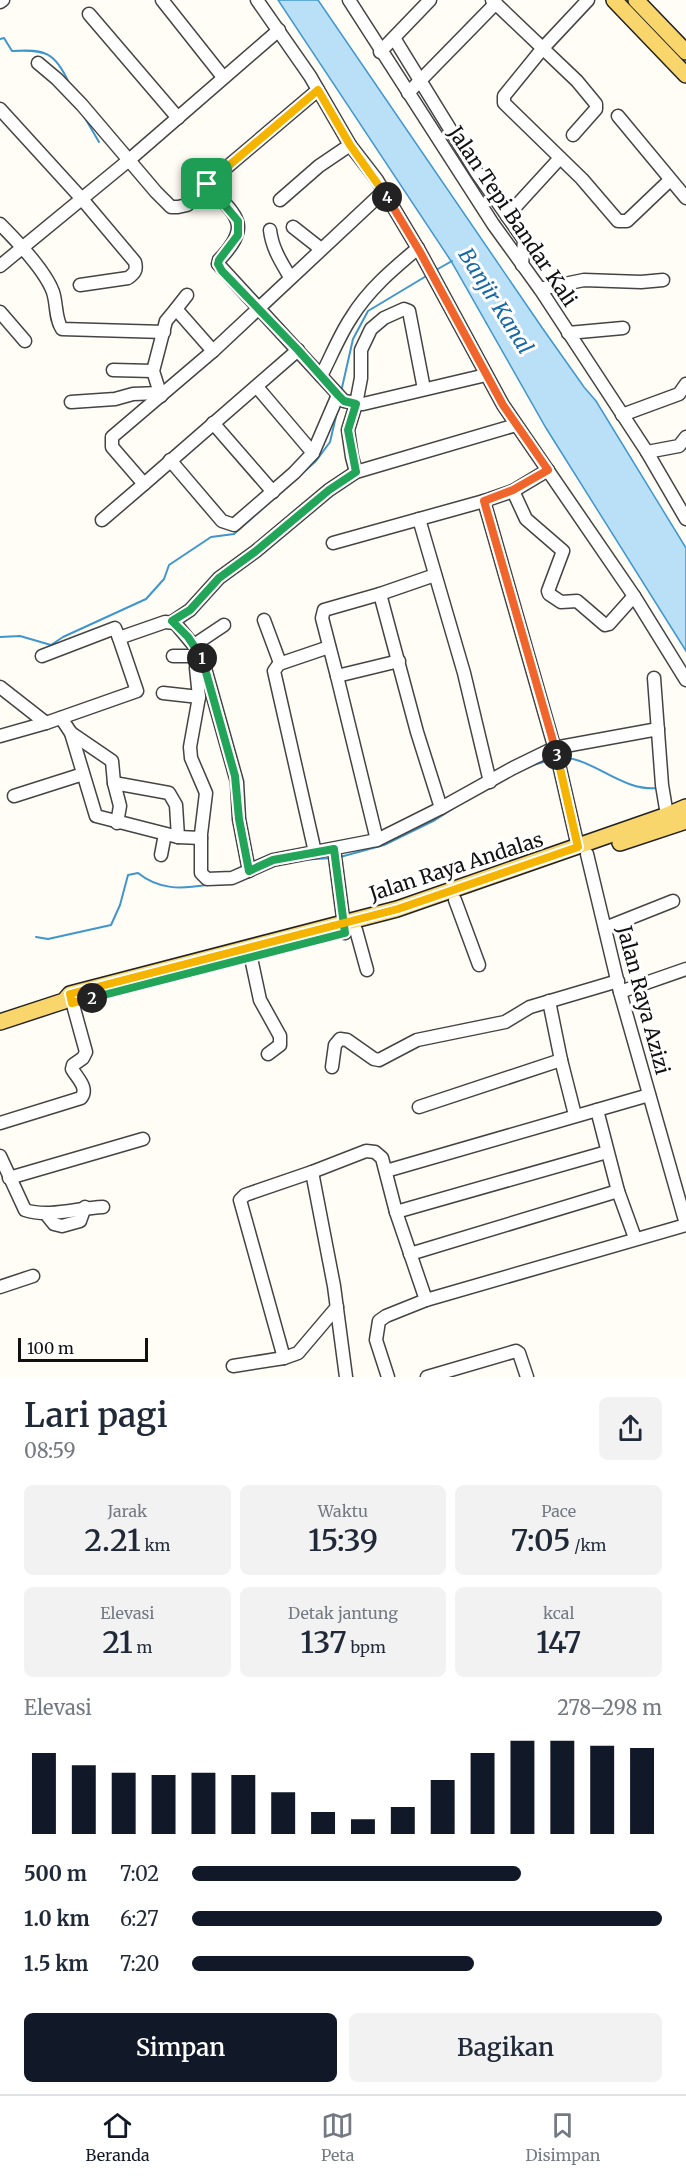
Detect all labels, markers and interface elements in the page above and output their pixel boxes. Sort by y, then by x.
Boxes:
street label: Jalan Tepi Bandar Kali [443,120,583,311]
pin [181,158,232,209]
icon: arrive [190,167,223,200]
pin: 4 [372,182,402,212]
text: 4 [382,187,392,207]
water label: Banjir Kanal [453,243,539,359]
pin: 1 [187,643,217,673]
text: 1 [198,648,206,668]
pin: 3 [542,740,572,770]
text: 3 [552,745,562,765]
street label: Jalan Raya Andalas [365,826,546,906]
street label: Jalan Raya Azizi [612,922,676,1077]
pin: 2 [77,983,107,1013]
text: 2 [87,988,97,1008]
scale bar [18,1335,148,1362]
text: 100 m [27,1338,74,1358]
text: Lari pagi [24,1395,168,1436]
button: share [599,1397,662,1460]
text: 08:59 [24,1438,76,1463]
text: Jarak [107,1501,147,1521]
text: Waktu [318,1501,368,1521]
text: Pace [541,1501,576,1521]
text: 2.21 [84,1521,141,1559]
text: 15:39 [308,1521,378,1559]
text: 7:05 [511,1521,570,1559]
text: km [141,1535,171,1555]
text: /km [570,1535,606,1555]
text: Elevasi [100,1603,154,1623]
text: Detak jantung [288,1603,398,1623]
text: kcal [543,1603,574,1623]
text: 21 [102,1623,133,1661]
text: 137 [300,1623,347,1661]
text: 147 [536,1623,581,1661]
text: m [133,1637,152,1657]
text: bpm [347,1637,386,1657]
text: Elevasi [24,1695,92,1720]
text: 278–298 m [557,1695,662,1720]
text: 500 m [24,1861,87,1886]
text: 7:02 [120,1861,159,1886]
text: 1.0 km [24,1906,90,1931]
text: 6:27 [120,1906,159,1931]
text: 1.5 km [24,1951,88,1976]
text: 7:20 [120,1951,159,1976]
button: Simpan [24,2013,337,2082]
button: Bagikan [349,2013,662,2082]
tab: Beranda [86,2109,150,2165]
tab: Peta [321,2109,354,2165]
tab: Disimpan [525,2109,600,2165]

